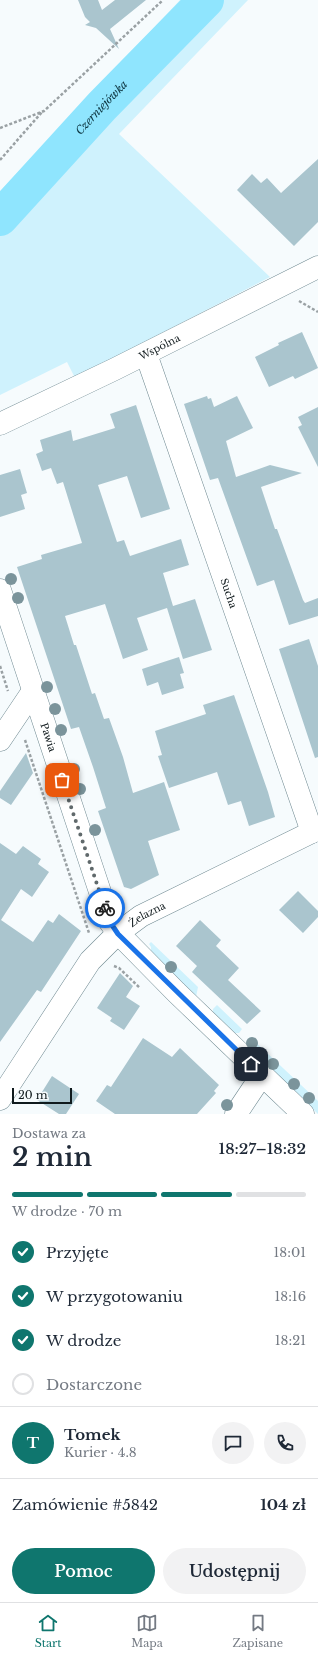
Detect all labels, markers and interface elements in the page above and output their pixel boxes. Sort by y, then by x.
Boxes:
water label: Czerniejówka [72,77,130,138]
street label: Wspólna [136,331,183,363]
street label: Sucha [217,576,240,610]
street label: Pawia [37,721,59,754]
pin [45,763,79,797]
icon: bag [51,769,73,791]
courier [85,888,125,928]
icon: bike [94,897,116,919]
street label: Żelazna [126,899,168,930]
pin [234,1047,268,1081]
icon: home [240,1053,262,1075]
scale bar [12,1086,72,1105]
text: 20 m [18,1088,48,1102]
text: Dostawa za [12,1125,86,1142]
text: 18:27–18:32 [219,1139,306,1158]
text: 2 min [12,1141,92,1173]
text: W drodze · 70 m [12,1203,122,1220]
icon: check [12,1241,34,1263]
text: Przyjęte [46,1243,109,1262]
text: 18:01 [274,1244,306,1261]
icon: check [12,1285,34,1307]
text: W przygotowaniu [46,1287,183,1306]
text: 18:16 [274,1288,306,1305]
icon: check [12,1329,34,1351]
text: W drodze [46,1331,121,1350]
text: 18:21 [275,1332,306,1349]
text: Dostarczone [46,1375,142,1394]
button: chat [212,1422,254,1464]
button: phone [264,1422,306,1464]
text: Tomek [64,1425,120,1444]
text: T [27,1433,39,1452]
text: Kurier · 4.8 [64,1444,137,1461]
text: Zamówienie #5842 [12,1495,158,1514]
text: 104 zł [260,1495,306,1514]
button: Pomoc [12,1548,155,1594]
button: Udostępnij [163,1548,306,1594]
tab: Start [35,1612,62,1650]
tab: Mapa [131,1612,163,1650]
tab: Zapisane [232,1612,283,1650]

